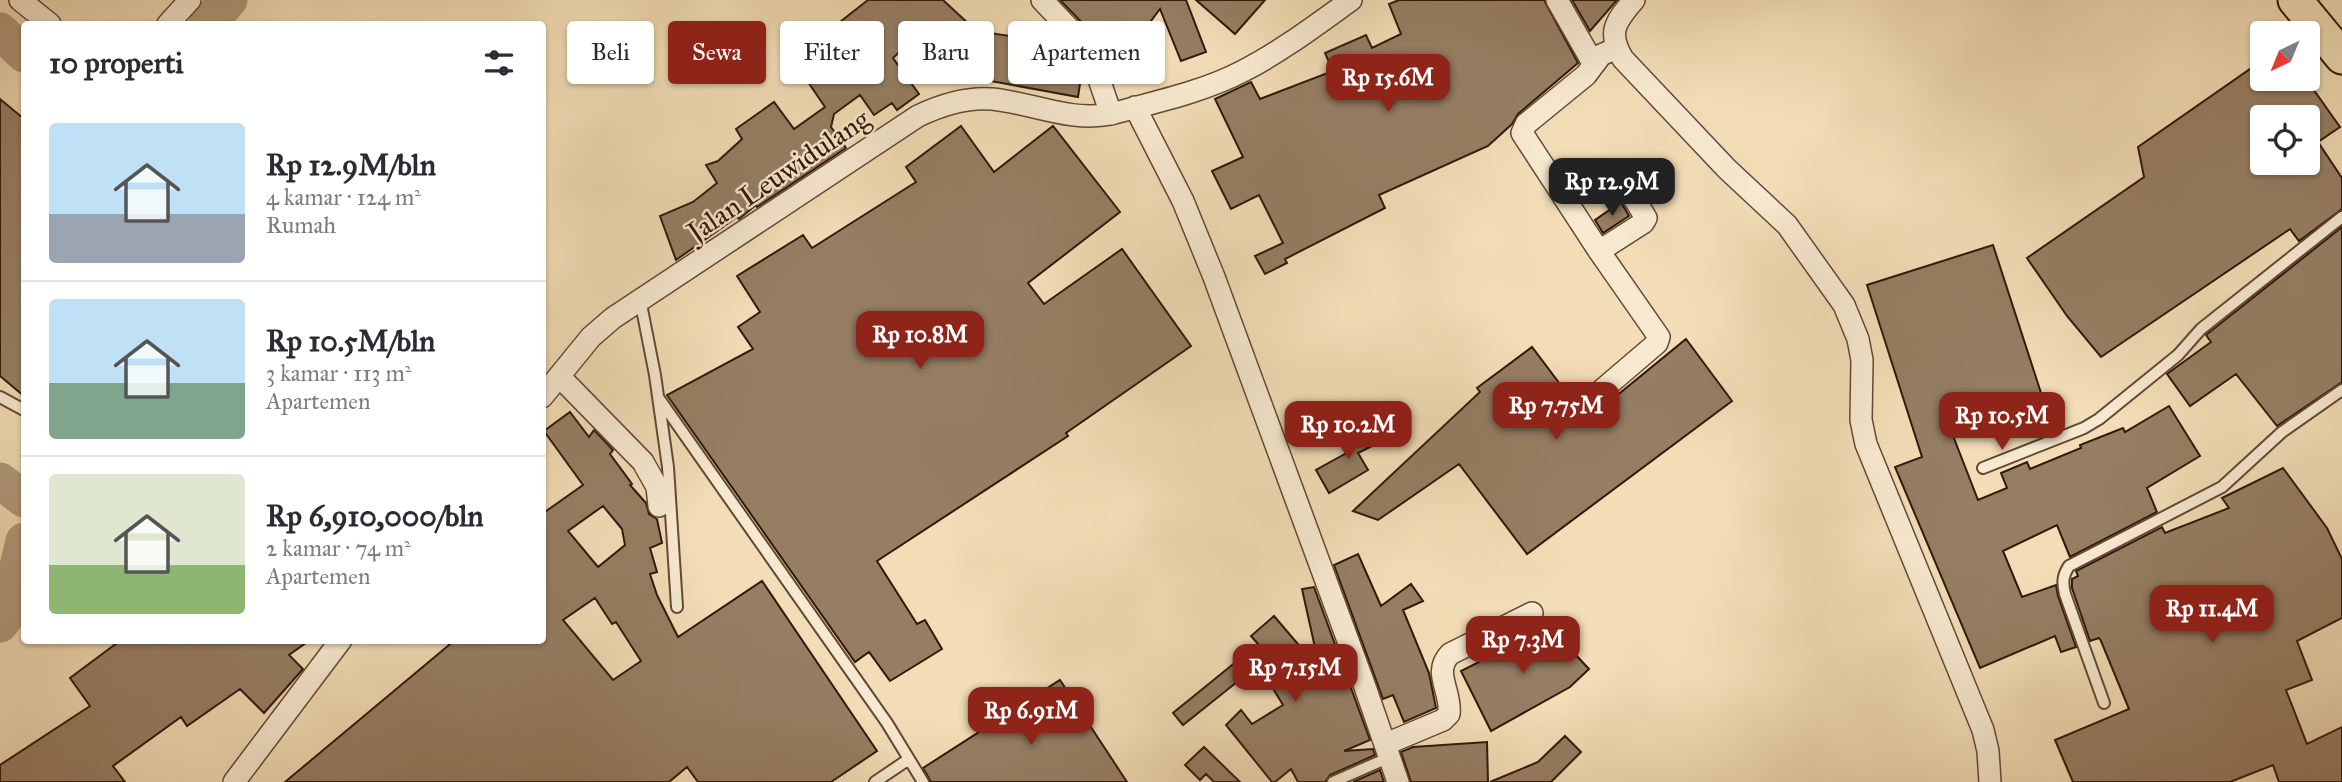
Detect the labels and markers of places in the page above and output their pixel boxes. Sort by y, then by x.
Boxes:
pin: Rp 15.6M [1316,54,1460,114]
pin: Rp 12.9M [1540,158,1684,218]
pin: Rp 10.8M [848,312,992,371]
pin: Rp 7.75M [1484,382,1628,442]
pin: Rp 10.5M [1930,392,2074,452]
pin: Rp 10.2M [1276,402,1420,461]
pin: Rp 11.4M [2140,586,2284,645]
pin: Rp 7.3M [1458,616,1588,676]
pin: Rp 7.15M [1223,644,1367,704]
pin: Rp 6.91M [959,688,1103,747]

